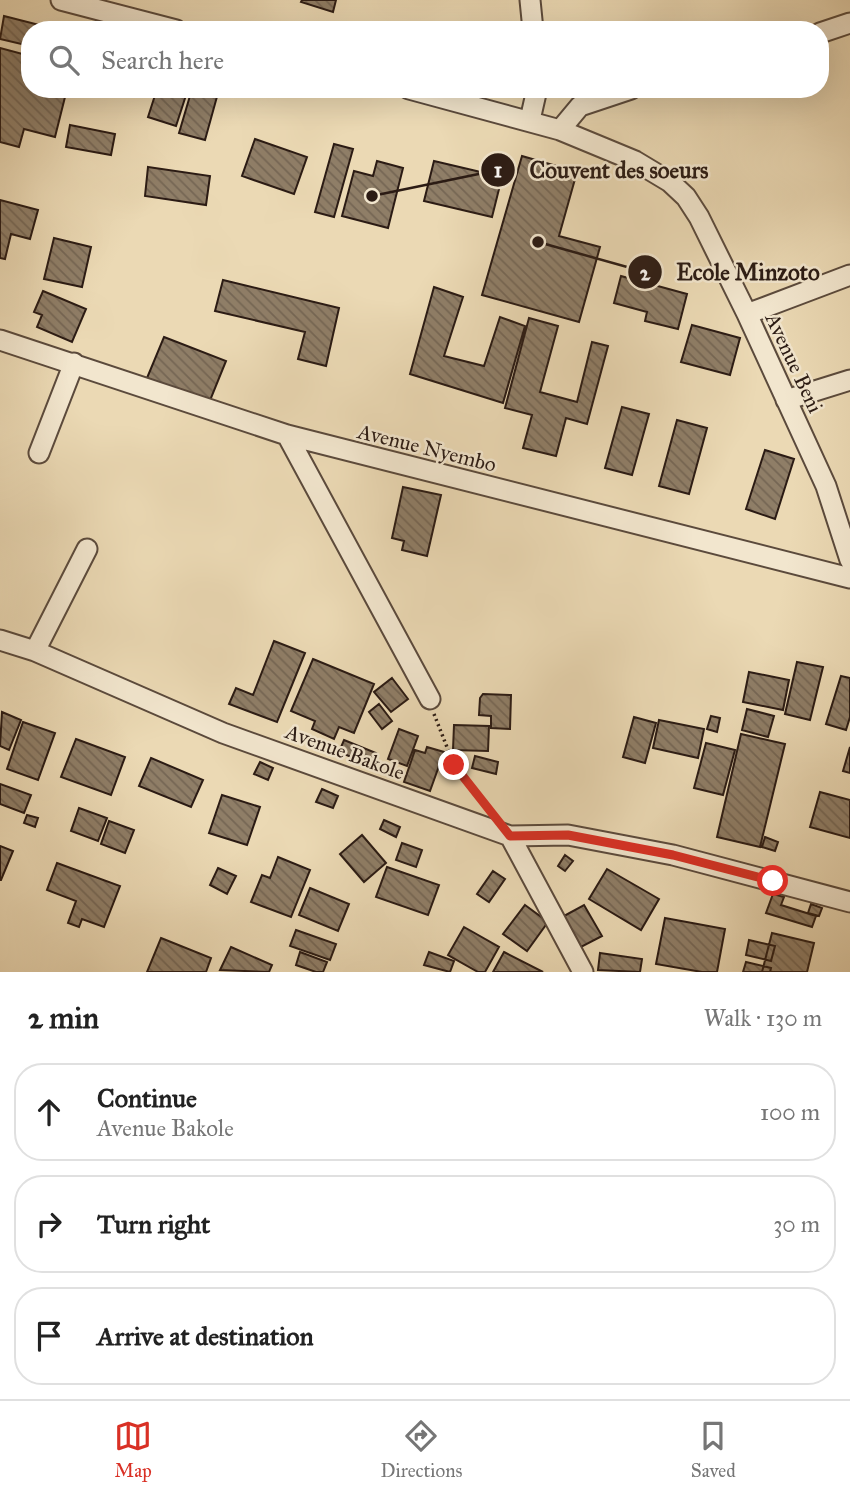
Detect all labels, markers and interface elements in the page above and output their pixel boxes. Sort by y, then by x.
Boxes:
search box [21,21,829,98]
icon: search [45,41,83,79]
text: Search here [101,44,224,76]
callout: Couvent des soeurs [480,148,722,192]
text: Couvent des soeurs [530,156,709,184]
text: 1 [494,157,502,183]
callout: Ecole Minzoto [627,250,834,294]
text: Ecole Minzoto [676,258,820,286]
text: 2 [640,260,651,286]
street label: Avenue Beni [759,308,829,417]
street label: Avenue Nyembo [354,418,499,478]
street label: Avenue Bakole [281,718,408,786]
route end [438,749,469,780]
route start [757,865,788,896]
text: 2 min [28,1000,99,1036]
text: Walk · 130 m [704,1004,822,1032]
text: Continue [97,1082,197,1114]
icon: ahead [30,1093,68,1131]
text: 100 m [760,1098,820,1126]
text: Avenue Bakole [97,1114,234,1142]
icon: right [30,1205,68,1243]
text: Turn right [97,1208,210,1240]
text: 30 m [773,1210,820,1238]
icon: arrive [30,1317,68,1355]
text: Arrive at destination [97,1320,314,1352]
tab: Map [114,1417,152,1482]
tab: Directions [380,1417,462,1482]
tab: Saved [691,1417,736,1482]

